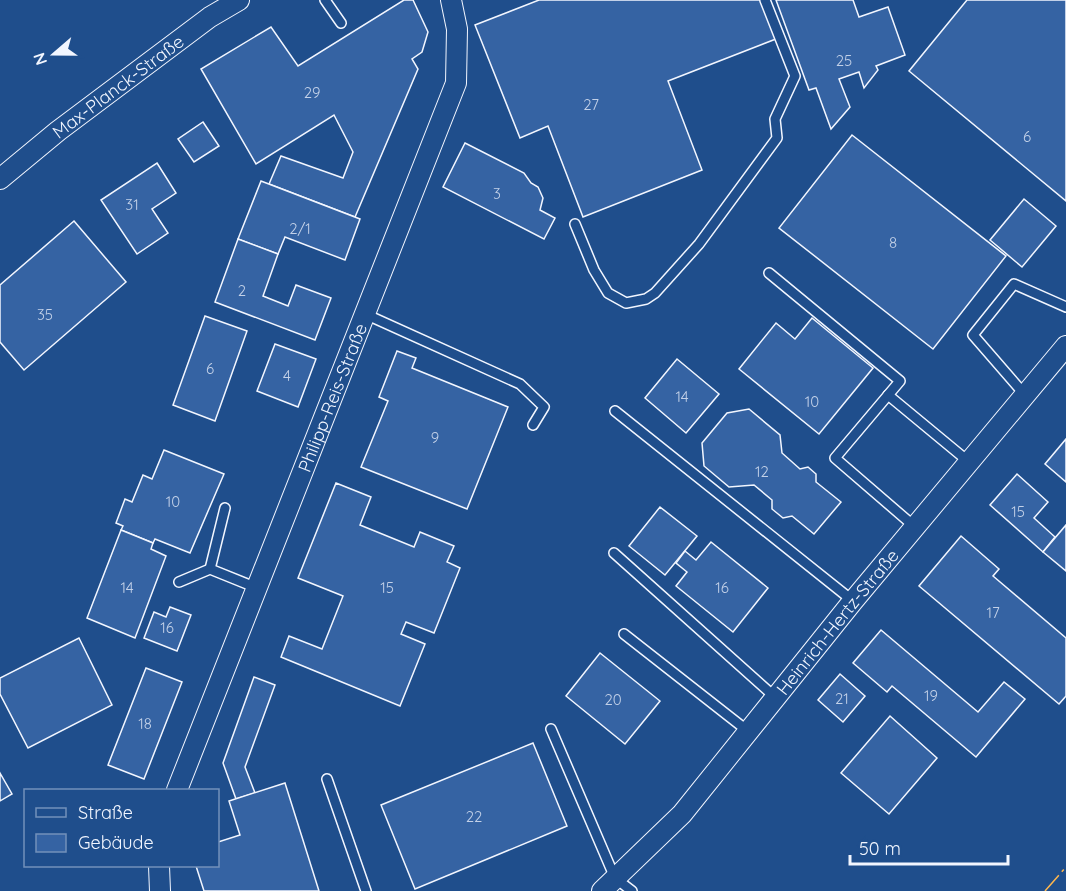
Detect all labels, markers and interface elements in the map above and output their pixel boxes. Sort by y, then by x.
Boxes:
north arrow [24,24,84,84]
street label: Max-Planck-Straße [47,29,188,143]
text: N [28,50,51,68]
house number: 25 [836,51,852,70]
house number: 29 [304,83,320,102]
house number: 27 [583,95,599,114]
house number: 6 [1023,127,1031,146]
house number: 3 [493,184,501,203]
house number: 31 [125,195,139,214]
house number: 2/1 [289,219,311,238]
house number: 8 [889,233,897,252]
house number: 2 [238,281,246,300]
house number: 35 [37,305,53,324]
street label: Philipp-Reis-Straße [292,320,372,475]
house number: 6 [206,359,214,378]
house number: 4 [283,366,291,385]
house number: 14 [675,387,689,406]
house number: 10 [805,392,819,411]
house number: 9 [431,428,439,447]
house number: 12 [755,462,769,481]
house number: 10 [166,492,180,511]
house number: 15 [1011,502,1025,521]
street label: Heinrich-Hertz-Straße [771,544,903,699]
house number: 14 [120,578,134,597]
house number: 15 [380,578,394,597]
house number: 16 [715,578,729,597]
house number: 17 [986,603,1000,622]
house number: 16 [160,618,174,637]
house number: 19 [924,686,938,705]
house number: 21 [835,689,849,708]
house number: 20 [604,690,622,709]
house number: 18 [138,714,152,733]
legend [24,789,219,867]
text: Straße [78,801,133,824]
house number: 22 [466,807,482,826]
scale bar [850,828,1008,866]
text: Gebäude [78,831,154,854]
text: 50 m [859,837,901,860]

